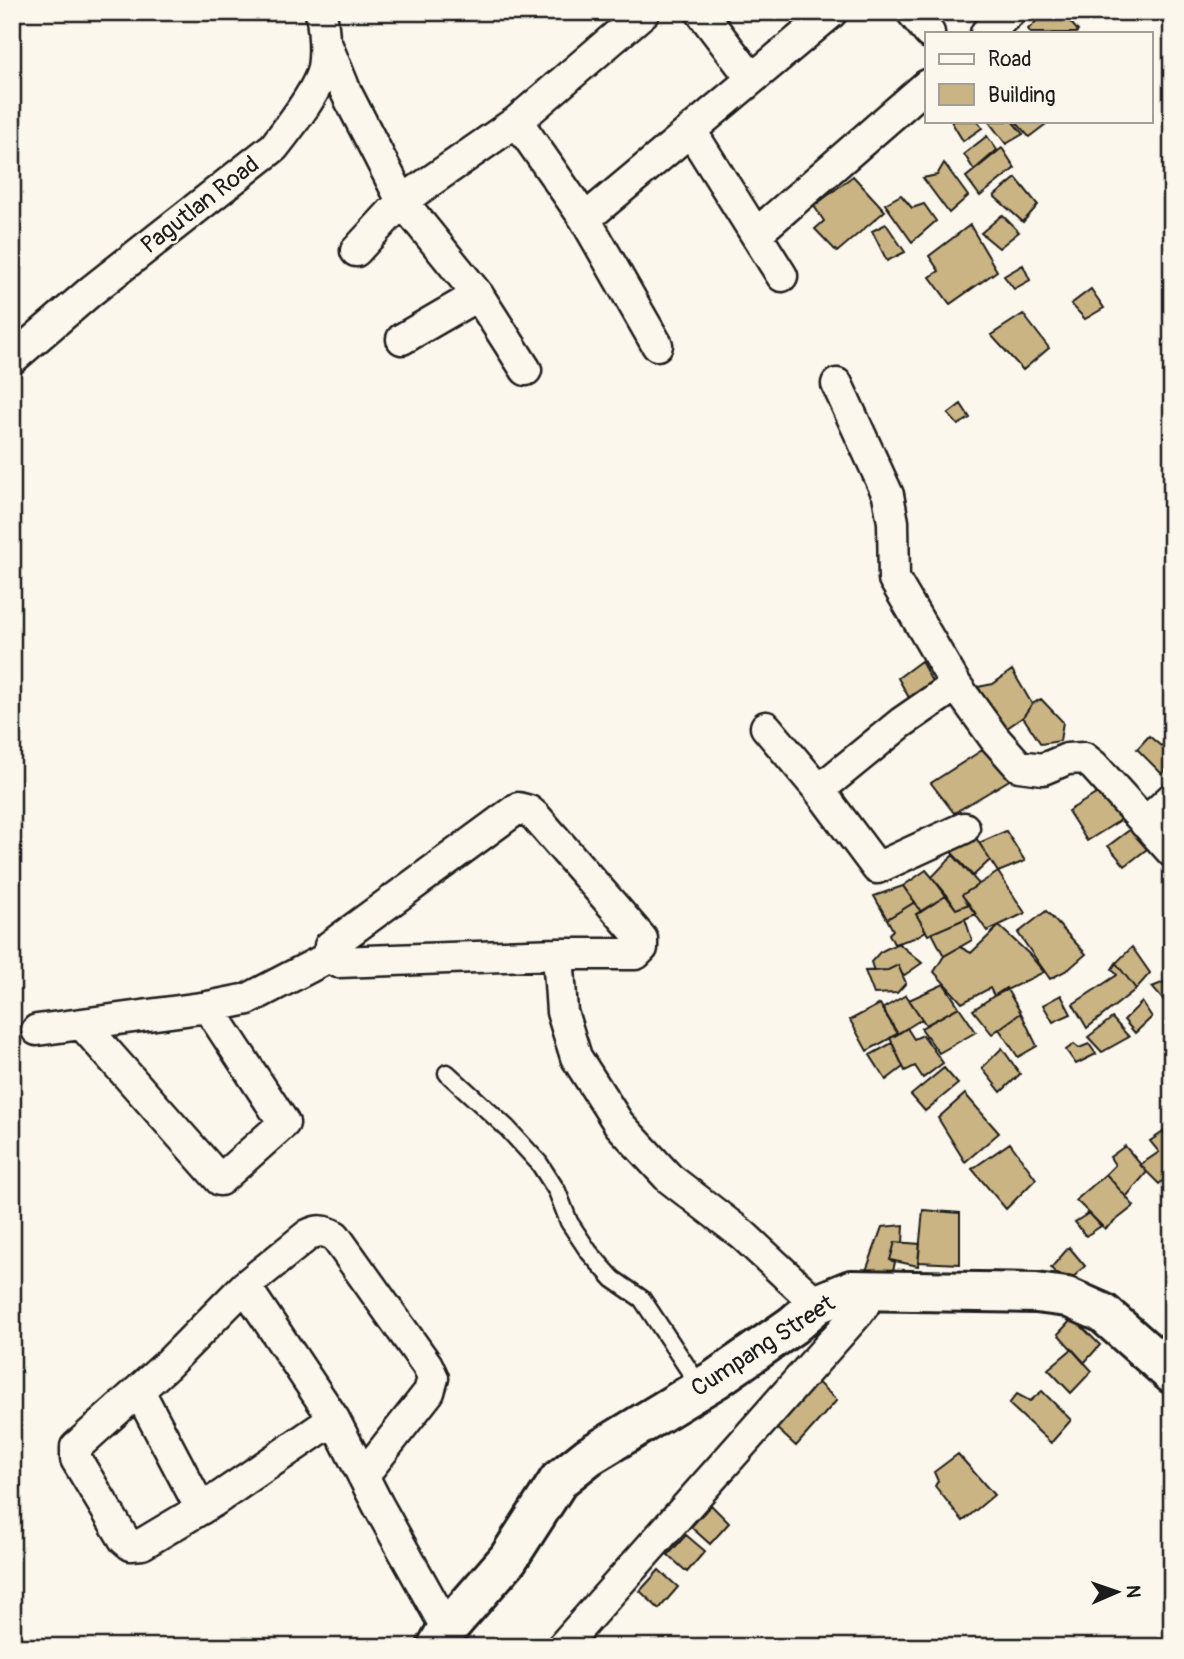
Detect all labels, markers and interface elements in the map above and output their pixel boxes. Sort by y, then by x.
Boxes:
legend [925,32,1152,122]
text: Road [988,46,1032,73]
text: Building [988,82,1055,109]
street label: Pagutlan Road [135,150,265,260]
street label: Cumpang Street [686,1289,840,1403]
north arrow [1082,1558,1152,1628]
text: N [1121,1585,1145,1598]

